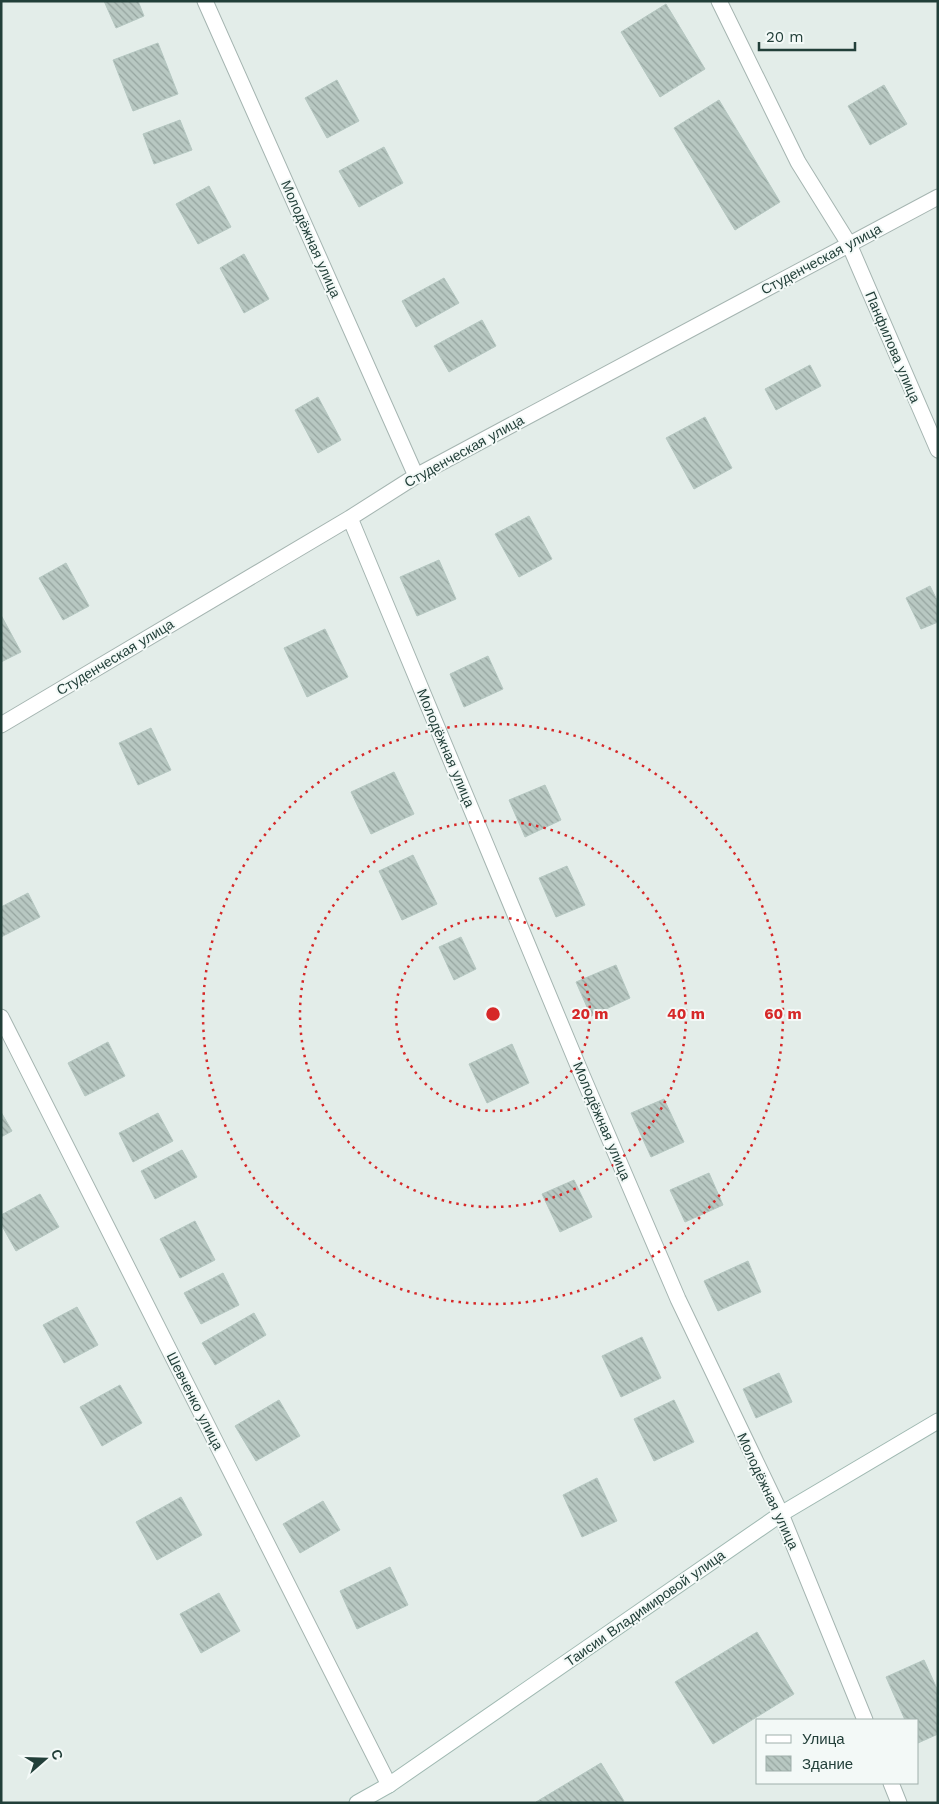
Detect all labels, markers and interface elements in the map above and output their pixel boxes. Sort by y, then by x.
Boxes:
scale bar [759,20,855,52]
text: 20 m [766,28,804,46]
street label: Молодёжная улица [278,178,344,300]
street label: Студенческая улица [758,220,884,298]
street label: Панфилова улица [862,289,924,405]
street label: Студенческая улица [402,411,527,490]
street label: Студенческая улица [53,616,177,698]
street label: Молодёжная улица [414,687,478,810]
centre of rings [484,1005,502,1023]
text: 20 m [571,1005,609,1023]
text: 40 m [667,1005,705,1023]
text: 60 m [764,1005,802,1023]
street label: Молодёжная улица [570,1060,634,1183]
street label: Шевченко улица [163,1349,227,1453]
street label: Молодёжная улица [734,1430,802,1552]
street label: Таисии Владимировой улица [562,1546,728,1669]
legend [756,1719,919,1784]
text: Улица [802,1730,845,1748]
north arrow [20,1734,70,1784]
text: С [48,1747,66,1762]
text: Здание [802,1755,853,1773]

